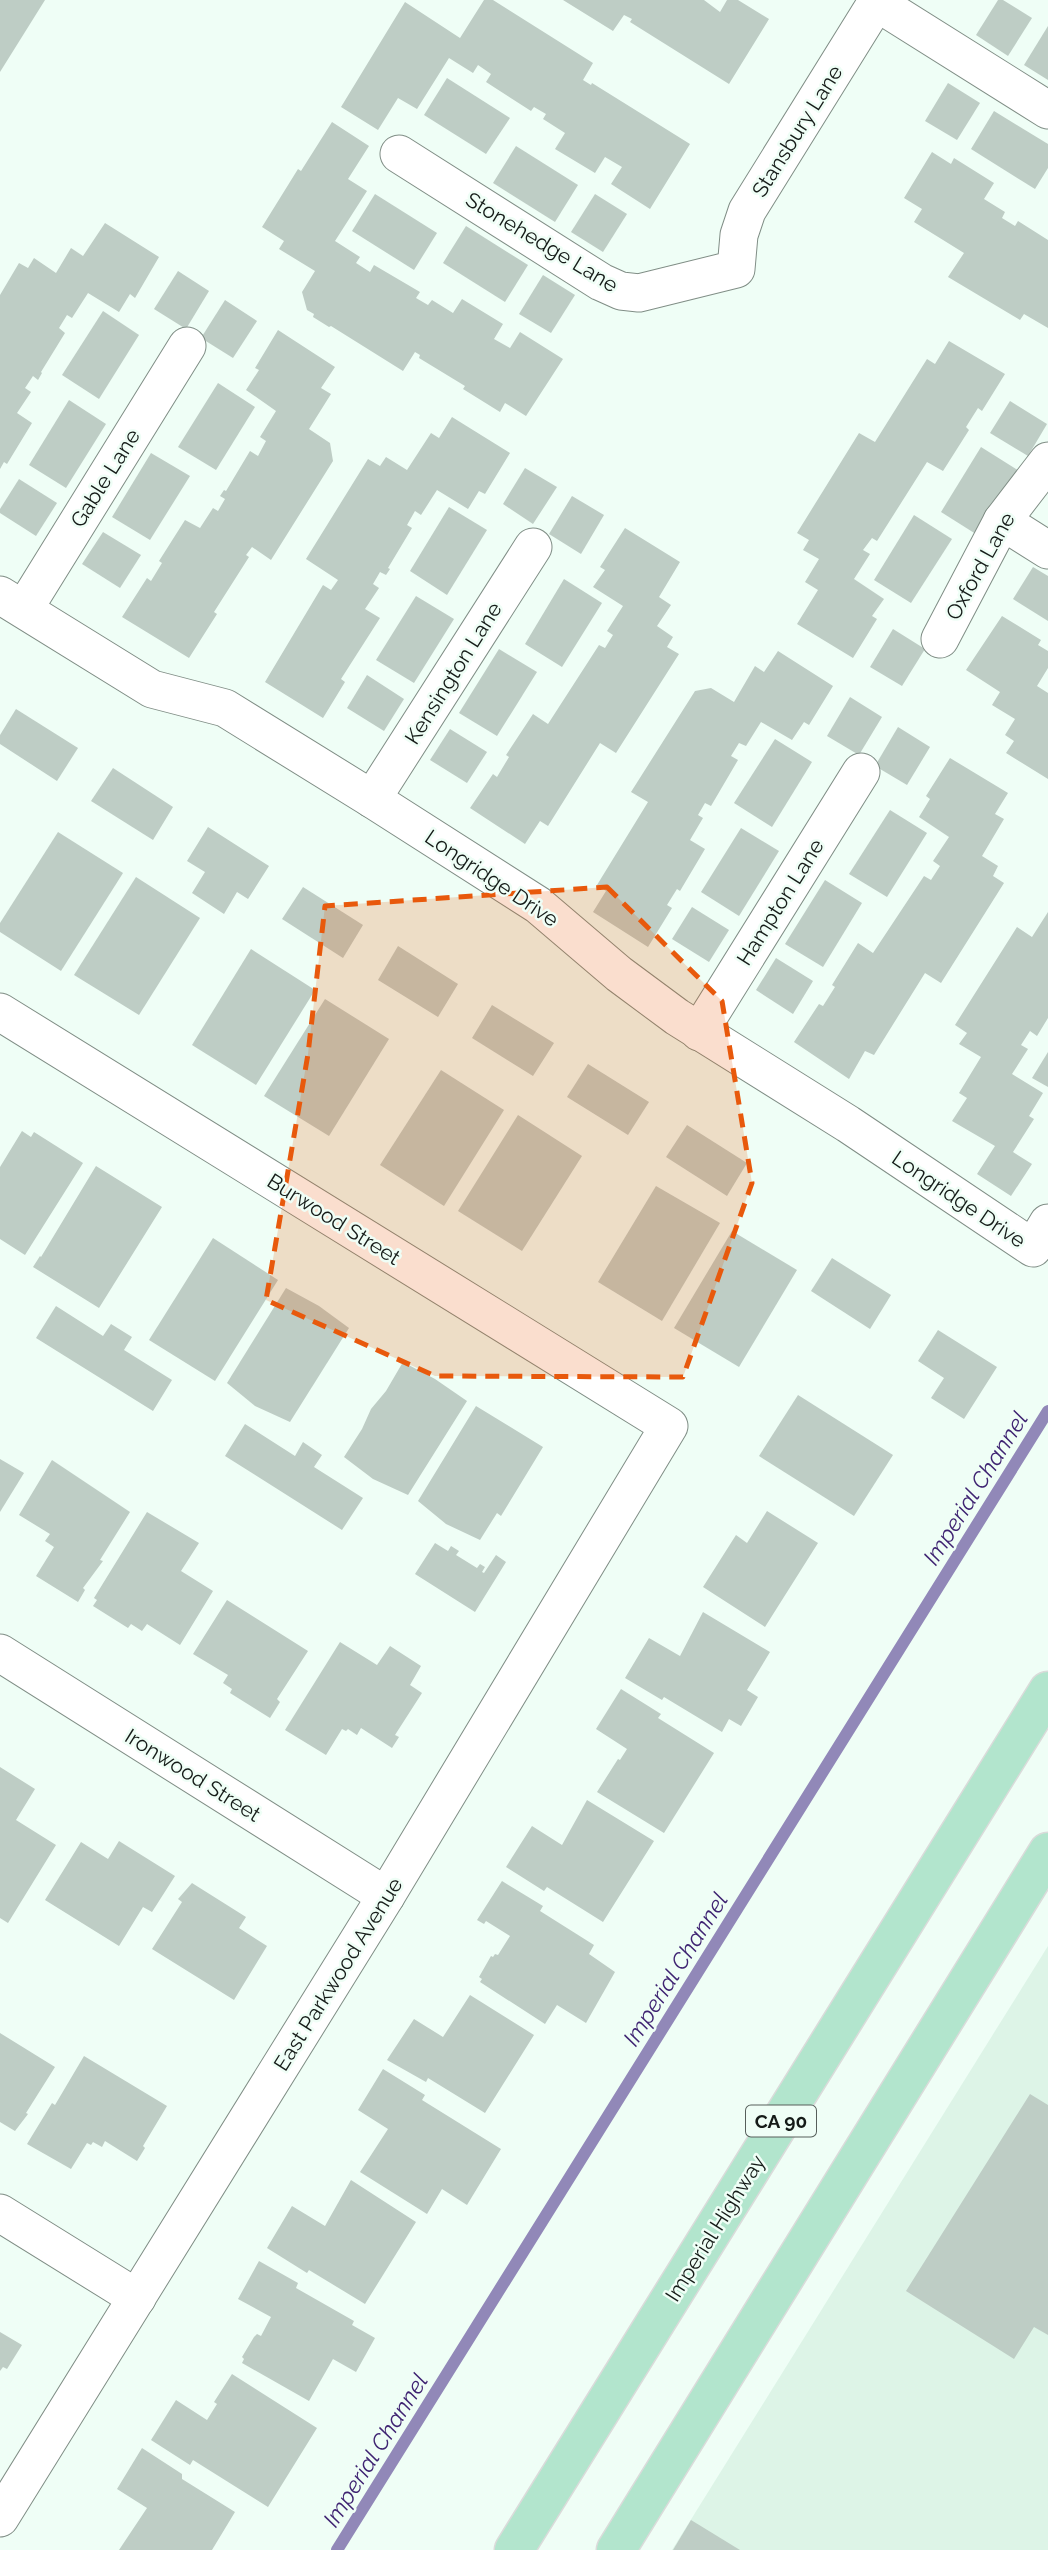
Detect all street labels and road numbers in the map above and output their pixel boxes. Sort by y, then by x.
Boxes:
street label: Stansbury Lane [746,60,848,202]
street label: Stonehedge Lane [461,187,623,297]
street label: Gable Lane [65,424,145,532]
street label: Oxford Lane [940,508,1020,624]
street label: Kensington Lane [399,597,507,749]
street label: Longridge Drive [421,824,563,932]
street label: Hampton Lane [731,834,829,970]
street label: Longridge Drive [888,1145,1030,1253]
street label: Burwood Street [263,1168,405,1270]
street label: Ironwood Street [121,1723,265,1827]
street label: East Parkwood Avenue [268,1873,408,2075]
road number: CA 90 [746,2106,816,2136]
street label: Imperial Highway [660,2150,770,2306]

